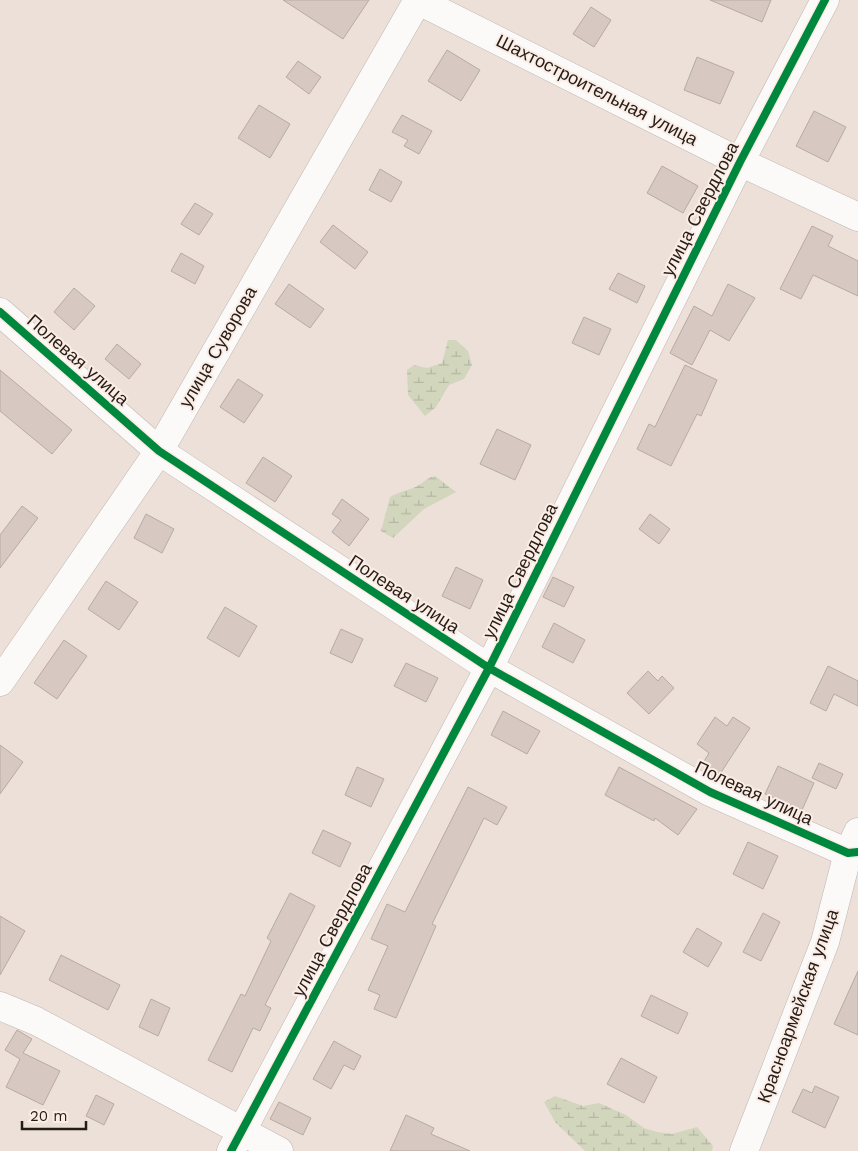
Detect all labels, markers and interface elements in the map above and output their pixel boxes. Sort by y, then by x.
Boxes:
street label: Шахтостроительная улица [493,30,702,150]
street label: улица Свердлова [657,137,743,280]
street label: улица Суворова [174,282,261,411]
street label: Полевая улица [23,310,134,410]
street label: улица Свердлова [478,499,562,642]
street label: Полевая улица [345,550,464,638]
street label: Полевая улица [692,756,817,829]
street label: улица Свердлова [288,859,376,1000]
street label: Красноармейская улица [753,905,843,1106]
scale bar [22,1098,86,1130]
text: 20 m [30,1107,68,1125]

